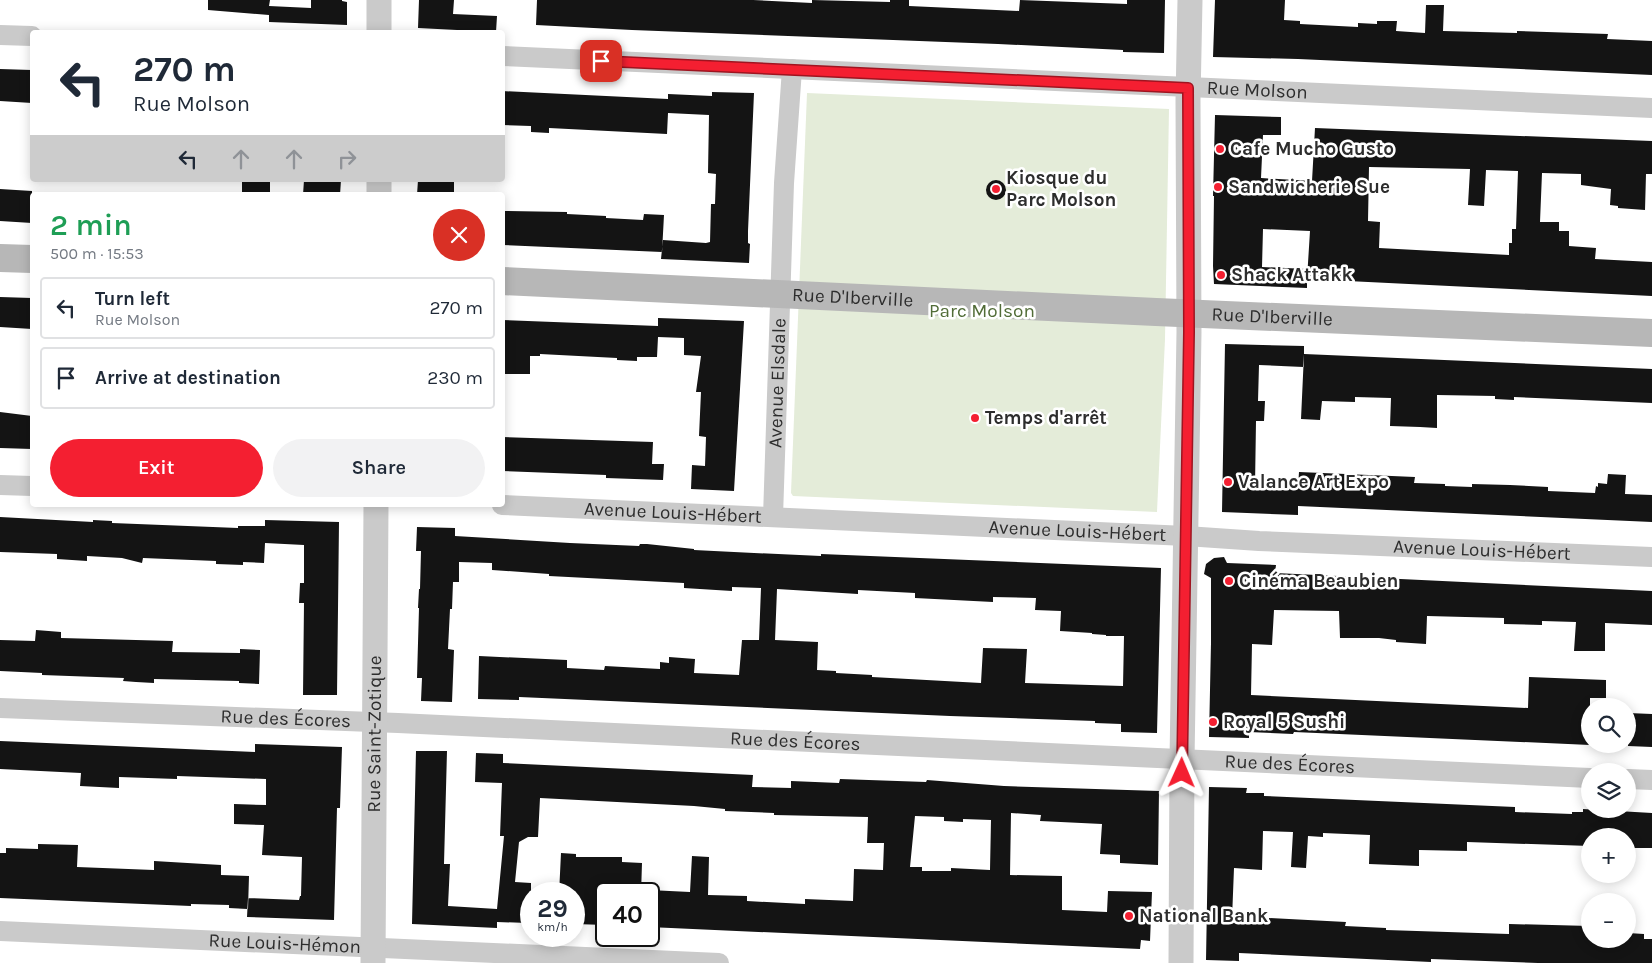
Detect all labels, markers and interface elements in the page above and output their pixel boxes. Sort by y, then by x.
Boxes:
pin [580,40,622,82]
icon: arrive [587,47,615,75]
text: 270 m [133,49,236,90]
icon: left [50,50,115,115]
street label: Rue Molson [1206,77,1308,103]
text: Rue Molson [133,91,250,117]
place label: Cafe Mucho Gusto [1230,138,1394,160]
marker: Cafe Mucho Gusto [1214,143,1226,155]
icon: left [174,145,202,173]
icon: ahead [227,145,255,173]
icon: ahead [280,145,308,173]
icon: right [333,145,361,173]
place label: Kiosque du Parc Molson [1006,167,1116,211]
place label: Sandwicherie Sue [1228,176,1390,198]
marker: Sandwicherie Sue [1212,181,1224,193]
marker: Kiosque du Parc Molson [990,183,1002,195]
text: 2 min [50,207,132,243]
button: close [433,209,485,261]
text: 500 m · 15:53 [50,244,144,263]
place label: Shack Attakk [1231,264,1353,286]
marker: Shack Attakk [1215,269,1227,281]
street label: Rue D'Iberville [791,284,914,311]
text: Turn left [95,288,170,310]
icon: left [52,294,80,322]
text: 270 m [430,297,483,319]
park label: Parc Molson [929,300,1035,322]
street label: Rue D'Iberville [1211,303,1333,330]
text: Rue Molson [95,310,180,329]
street label: Avenue Elsdale [764,318,791,448]
icon: arrive [52,364,80,392]
text: Arrive at destination [95,367,281,389]
text: 230 m [427,367,483,389]
place label: Temps d'arrêt [985,407,1107,429]
marker: Temps d'arrêt [969,412,981,424]
button: Exit [50,439,263,497]
button: Share [273,439,485,497]
place label: Valance Art Expo [1238,471,1389,493]
marker: Valance Art Expo [1222,476,1234,488]
street label: Avenue Louis-Hébert [584,498,762,528]
street label: Avenue Louis-Hébert [988,516,1167,546]
street label: Avenue Louis-Hébert [1393,535,1571,565]
place label: Cinéma Beaubien [1239,570,1398,592]
marker: Cinéma Beaubien [1223,575,1235,587]
street label: Rue Saint-Zotique [363,655,386,813]
map controls [1581,698,1636,948]
button: search [1581,698,1636,753]
street label: Rue des Écores [220,705,351,732]
place label: Royal 5 Sushi [1223,711,1345,733]
marker: Royal 5 Sushi [1207,716,1219,728]
street label: Rue des Écores [730,727,861,755]
position arrow [1155,746,1207,798]
street label: Rue des Écores [1224,750,1355,778]
button: layers [1581,763,1636,818]
button: + [1581,828,1636,883]
speed limit sign: 40 [595,882,660,947]
button: − [1581,893,1636,948]
text: 29 [537,894,568,923]
place label: National Bank [1139,905,1268,927]
marker: National Bank [1123,910,1135,922]
text: km/h [537,920,568,934]
street label: Rue Louis-Hémon [208,929,361,958]

